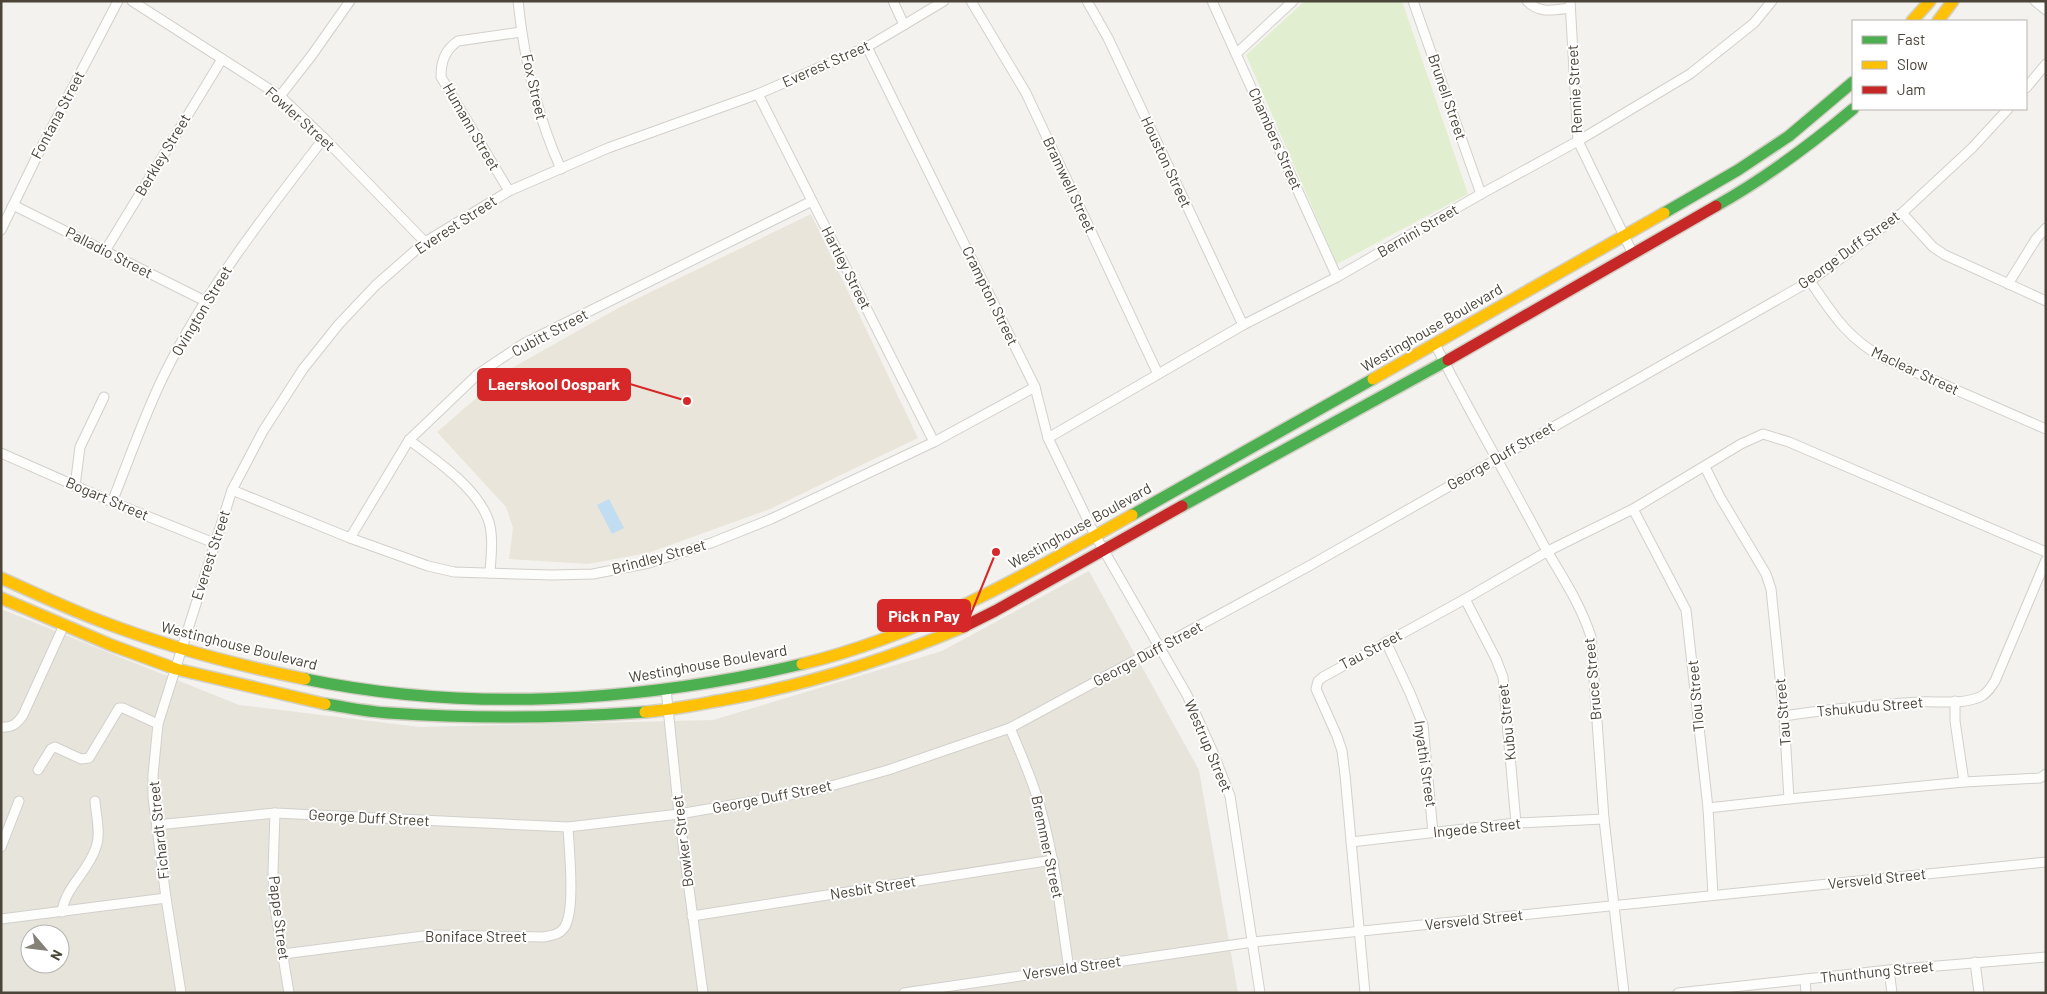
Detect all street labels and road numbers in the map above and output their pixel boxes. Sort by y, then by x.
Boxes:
street label: Everest Street [779,36,872,90]
street label: Rennie Street [1563,44,1585,134]
street label: Brunell Street [1425,51,1471,142]
street label: Fox Street [519,52,551,121]
street label: Fontana Street [26,67,88,162]
street label: Humann Street [440,80,504,173]
street label: Fowler Street [262,82,339,154]
street label: Chambers Street [1245,85,1306,192]
street label: Berkley Street [131,110,194,199]
street label: Houston Street [1138,113,1196,210]
street label: Bramwell Street [1040,134,1100,236]
street label: Everest Street [411,191,500,257]
street label: Bernini Street [1374,200,1461,261]
street label: George Duff Street [1794,206,1903,292]
street label: Palladio Street [63,222,156,282]
street label: Hartley Street [818,223,876,312]
street label: Crampton Street [959,243,1023,348]
street label: Ovington Street [167,262,235,359]
street label: Westinghouse Boulevard [1358,279,1505,375]
street label: Cubitt Street [508,304,591,360]
street label: Maclear Street [1869,342,1962,398]
street label: George Duff Street [1443,417,1558,493]
street label: Bogart Street [63,473,152,524]
street label: Westinghouse Boulevard [1005,478,1154,572]
street label: Everest Street [187,507,233,602]
street label: Brindley Street [610,535,708,577]
street label: Westinghouse Boulevard [159,617,319,673]
street label: George Duff Street [1090,617,1205,690]
street label: Tau Street [1336,625,1405,673]
street label: Bruce Street [1579,637,1605,721]
street label: Westinghouse Boulevard [627,640,788,686]
street label: Tlou Street [1683,659,1707,733]
street label: Tau Street [1770,677,1794,747]
street label: Kubu Street [1493,683,1519,762]
street label: Tshukudu Street [1816,692,1924,720]
street label: Westrup Street [1181,697,1236,795]
street label: Inyathi Street [1411,719,1441,808]
street label: George Duff Street [711,776,833,816]
street label: Fichardt Street [144,780,172,880]
street label: Bowker Street [667,794,697,888]
street label: Bremmer Street [1028,794,1068,900]
street label: George Duff Street [308,805,430,829]
street label: Ingede Street [1432,813,1522,841]
street label: Versveld Street [1827,864,1927,892]
street label: Nesbit Street [829,871,917,903]
street label: Pappe Street [266,875,294,961]
street label: Versveld Street [1424,905,1524,933]
street label: Boniface Street [425,927,527,945]
street label: Versveld Street [1022,951,1122,983]
street label: Thunthung Street [1819,956,1935,986]

